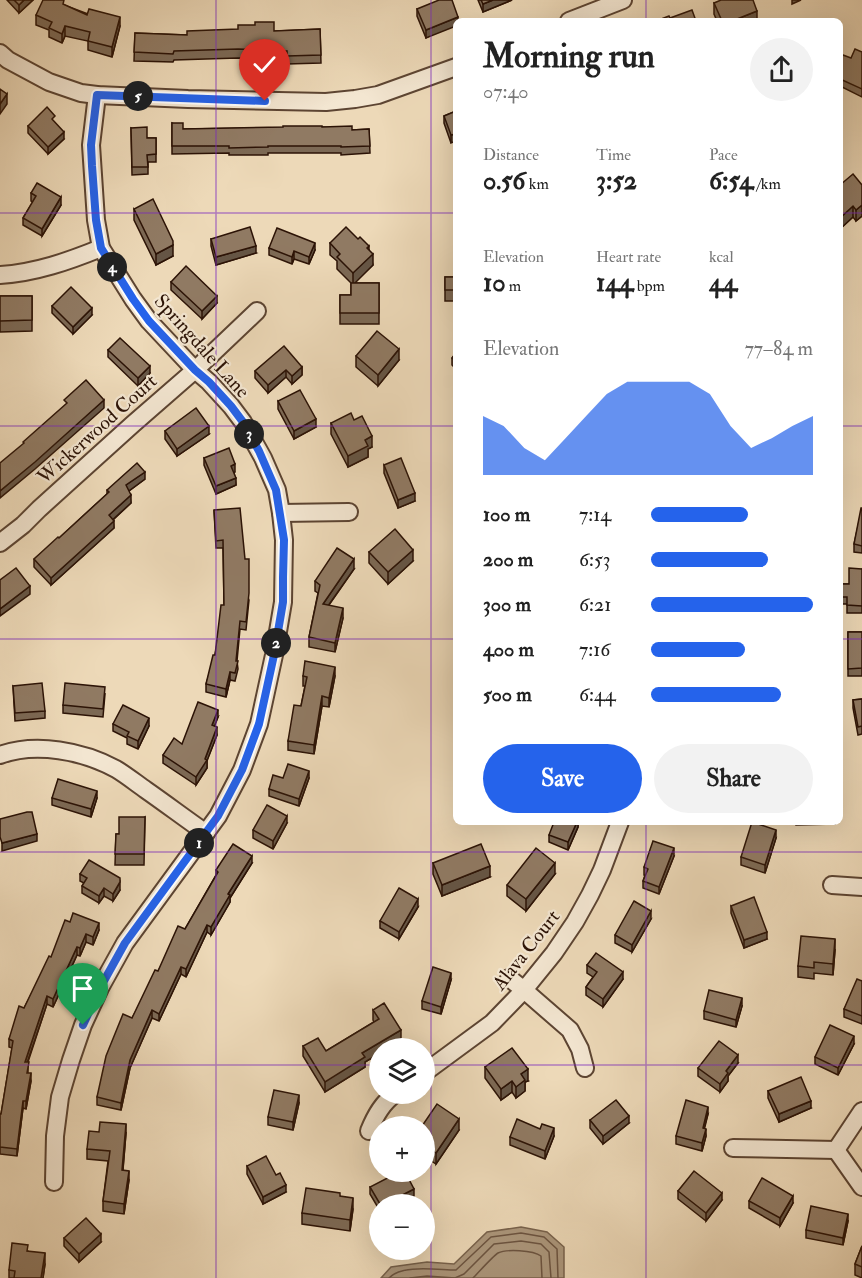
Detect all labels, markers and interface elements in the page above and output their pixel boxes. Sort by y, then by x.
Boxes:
text: Morning run [483,36,655,77]
button: share [750,38,813,101]
pin [239,39,290,101]
icon: check [248,48,281,81]
text: 07:40 [483,79,528,104]
pin: 5 [123,81,153,111]
text: 5 [134,86,142,106]
text: Distance [483,145,539,165]
text: Time [596,145,631,165]
text: Pace [709,145,738,165]
text: 0.56 [483,165,525,197]
text: 3:52 [596,165,637,197]
text: 6:54 [709,165,753,197]
text: km [525,174,549,194]
text: /km [753,174,781,194]
text: Elevation [483,247,544,267]
text: Heart rate [596,247,661,267]
text: kcal [709,247,734,267]
pin: 4 [97,252,127,282]
text: 4 [108,257,116,277]
text: 10 [483,267,505,299]
text: 144 [596,267,633,299]
text: 44 [709,267,737,299]
text: m [505,276,521,296]
text: bpm [633,276,665,296]
street label: Springdale Lane [148,289,255,404]
text: Elevation [483,336,559,361]
text: 77–84 m [745,336,813,361]
street label: Wickerwood Court [31,368,163,490]
pin: 3 [234,419,264,449]
text: 3 [246,424,252,444]
text: 100 m [483,502,530,527]
text: 7:14 [579,502,611,527]
text: 200 m [483,547,533,572]
text: 6:53 [579,547,611,572]
text: 300 m [483,592,531,617]
text: 6:21 [579,592,611,617]
pin: 2 [261,628,291,658]
text: 2 [272,633,280,653]
text: 400 m [483,637,534,662]
text: 7:16 [579,637,610,662]
text: 500 m [483,682,532,707]
text: 6:44 [579,682,616,707]
button: Save [483,744,642,813]
button: Share [654,744,813,813]
pin: 1 [184,828,214,858]
text: 1 [196,833,202,853]
street label: Alava Court [486,904,565,996]
pin [57,963,108,1025]
icon: arrive [66,972,99,1005]
map controls [369,1038,435,1260]
button: layers [369,1038,435,1104]
button: + [369,1116,435,1182]
button: − [369,1194,435,1260]

